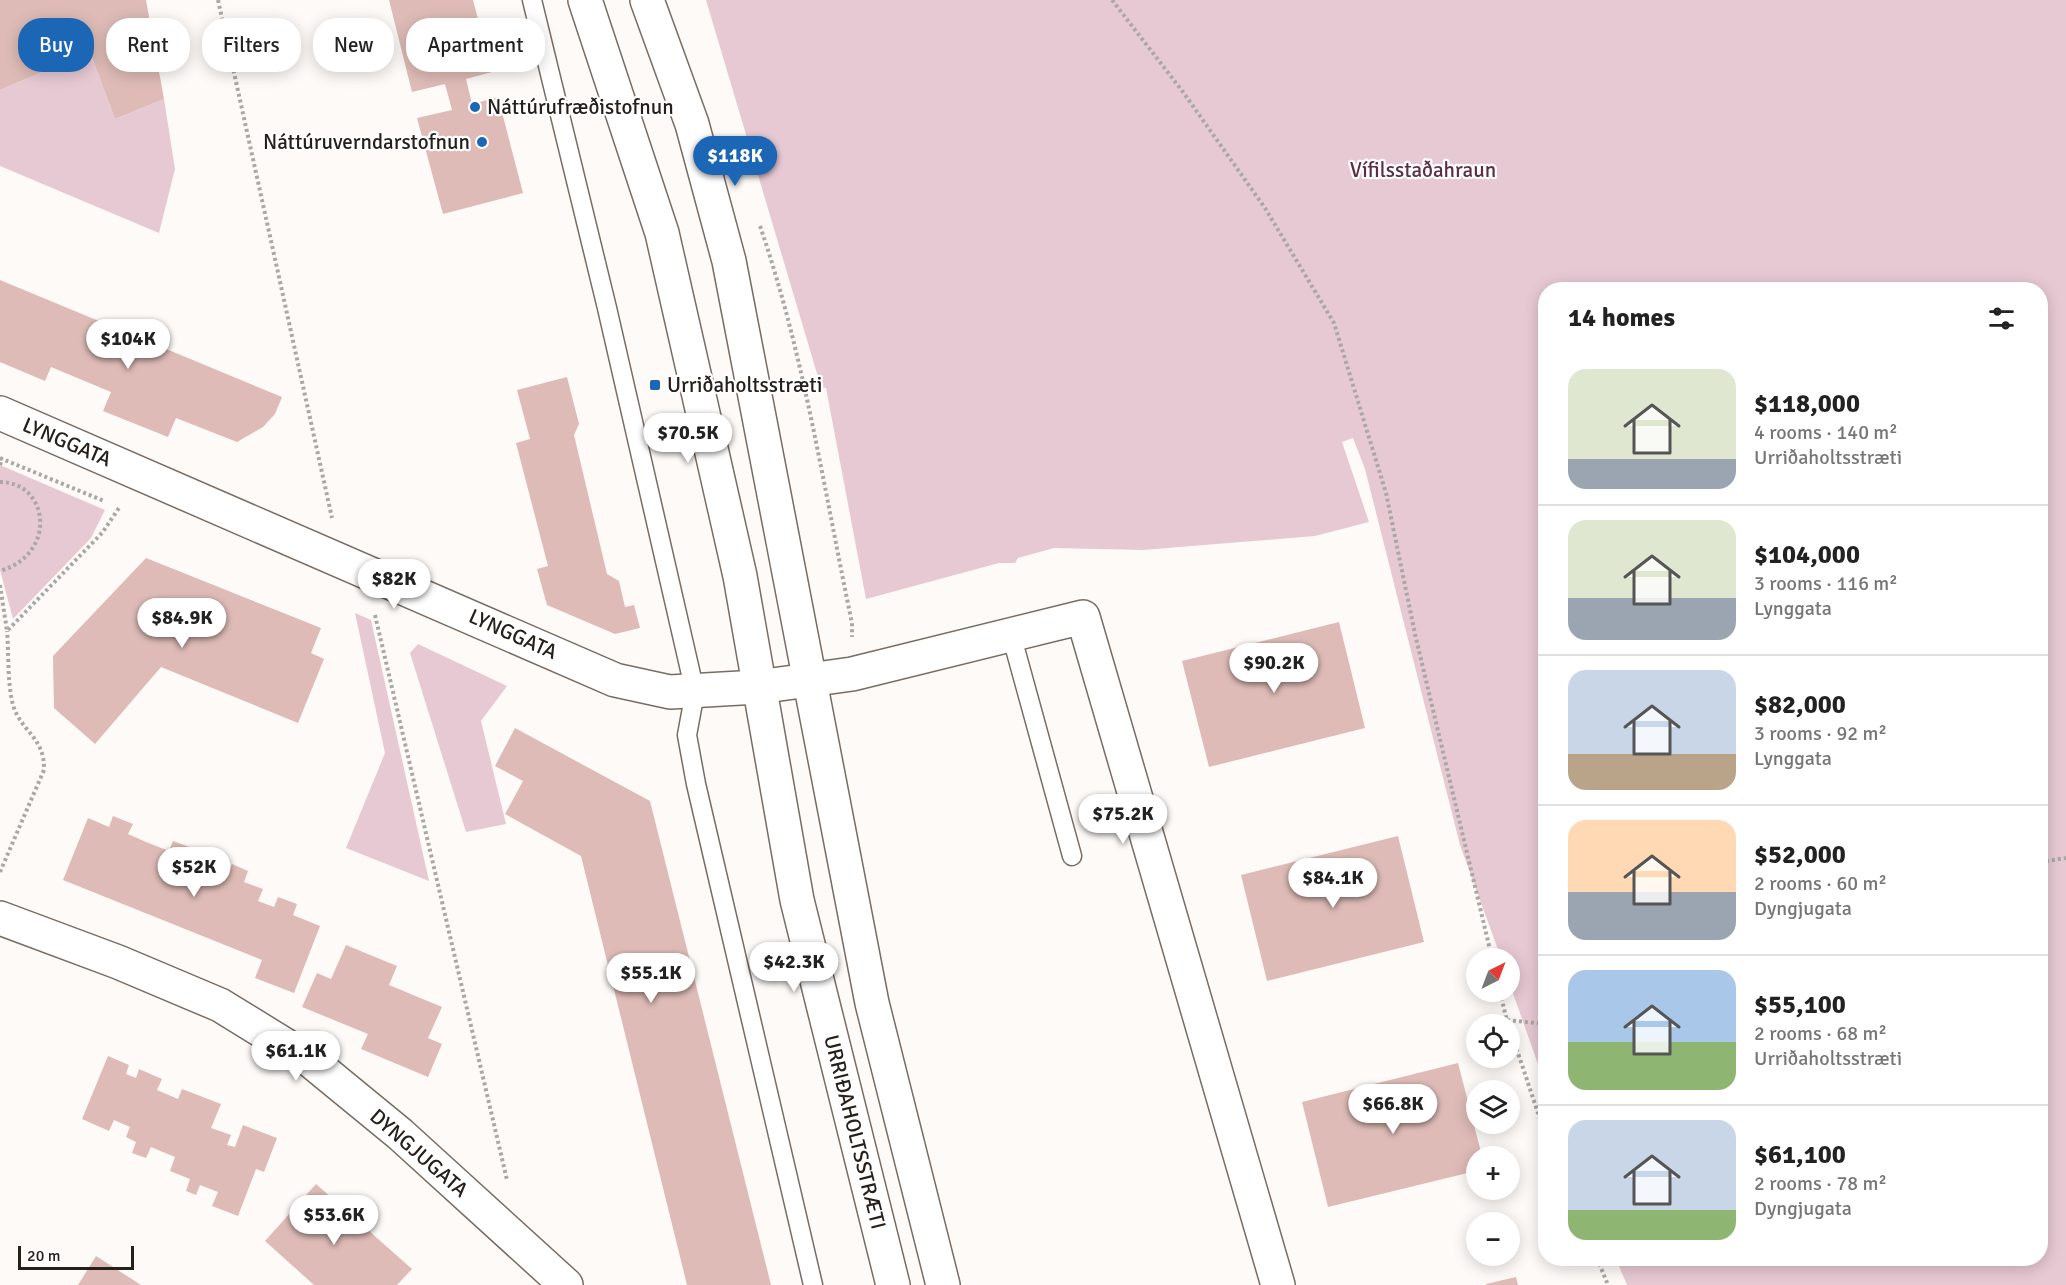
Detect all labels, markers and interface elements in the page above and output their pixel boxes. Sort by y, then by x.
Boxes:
chip: Buy [18,18,94,72]
chip: Rent [106,18,190,72]
chip: Filters [202,18,301,72]
chip: New [313,18,394,72]
chip: Apartment [406,18,545,72]
place label: Náttúrufræðistofnun [487,94,674,120]
marker: Náttúrufræðistofnun [468,100,482,114]
place label: Náttúruverndarstofnun [263,129,470,155]
marker: Náttúruverndarstofnun [475,135,489,149]
pin: $118K [693,136,777,187]
text: $118K [707,143,763,168]
park label: Vífilsstaðahraun [1350,157,1496,183]
text: 14 homes [1568,302,1675,334]
icon: filters [1985,302,2018,335]
pin: $104K [86,319,170,370]
text: $104K [100,326,156,351]
place label: Urriðaholtsstræti [667,372,823,398]
marker: Urriðaholtsstræti [648,378,662,392]
text: $118,000 [1754,388,1860,420]
icon: home [1616,393,1688,465]
street label: LYNGGATA [19,412,116,472]
pin: $70.5K [639,413,737,464]
text: $70.5K [657,420,719,445]
text: 4 rooms · 140 m² [1754,420,1898,445]
text: Urriðaholtsstræti [1754,445,1902,470]
text: $104,000 [1754,539,1860,571]
icon: home [1616,544,1688,616]
pin: $82K [358,559,430,610]
text: $82K [372,566,416,591]
text: 3 rooms · 116 m² [1754,571,1898,596]
text: Lynggata [1754,596,1832,621]
pin: $84.9K [133,598,231,649]
street label: LYNGGATA [465,603,561,665]
text: $84.9K [151,605,213,630]
pin: $90.2K [1225,643,1323,694]
text: $90.2K [1243,650,1305,675]
text: $82,000 [1754,689,1846,721]
icon: home [1616,694,1688,766]
text: 3 rooms · 92 m² [1754,721,1887,746]
text: Lynggata [1754,746,1832,771]
pin: $75.2K [1074,794,1172,845]
text: $75.2K [1092,801,1154,826]
text: $52,000 [1754,839,1846,871]
icon: home [1616,844,1688,916]
pin: $52K [158,847,230,898]
text: $52K [172,854,216,879]
pin: $84.1K [1284,858,1382,909]
text: $84.1K [1302,865,1364,890]
text: 2 rooms · 60 m² [1754,871,1887,896]
text: Dyngjugata [1754,896,1852,921]
pin: $42.3K [745,942,843,993]
north arrow [1466,948,1520,1002]
map controls [1466,948,1520,1266]
text: $42.3K [763,949,825,974]
pin: $55.1K [602,953,700,1004]
text: $55.1K [620,960,682,985]
text: $55,100 [1754,989,1846,1021]
icon: home [1616,994,1688,1066]
button: locate [1466,1014,1520,1068]
text: 2 rooms · 68 m² [1754,1021,1887,1046]
pin: $61.1K [247,1031,345,1082]
street label: URRIÐAHOLTSSTRÆTI [818,1032,892,1232]
text: $61.1K [265,1038,327,1063]
text: Urriðaholtsstræti [1754,1046,1902,1071]
button: layers [1466,1080,1520,1134]
pin: $66.8K [1344,1084,1442,1135]
text: $66.8K [1362,1091,1424,1116]
street label: DYNGJUGATA [364,1103,474,1203]
text: $61,100 [1754,1139,1846,1171]
icon: home [1616,1144,1688,1216]
button: + [1466,1146,1520,1200]
text: 2 rooms · 78 m² [1754,1171,1887,1196]
pin: $53.6K [285,1195,383,1246]
text: Dyngjugata [1754,1196,1852,1221]
text: $53.6K [303,1202,365,1227]
button: − [1466,1212,1520,1266]
scale bar [18,1243,134,1270]
text: 20 m [27,1246,61,1266]

